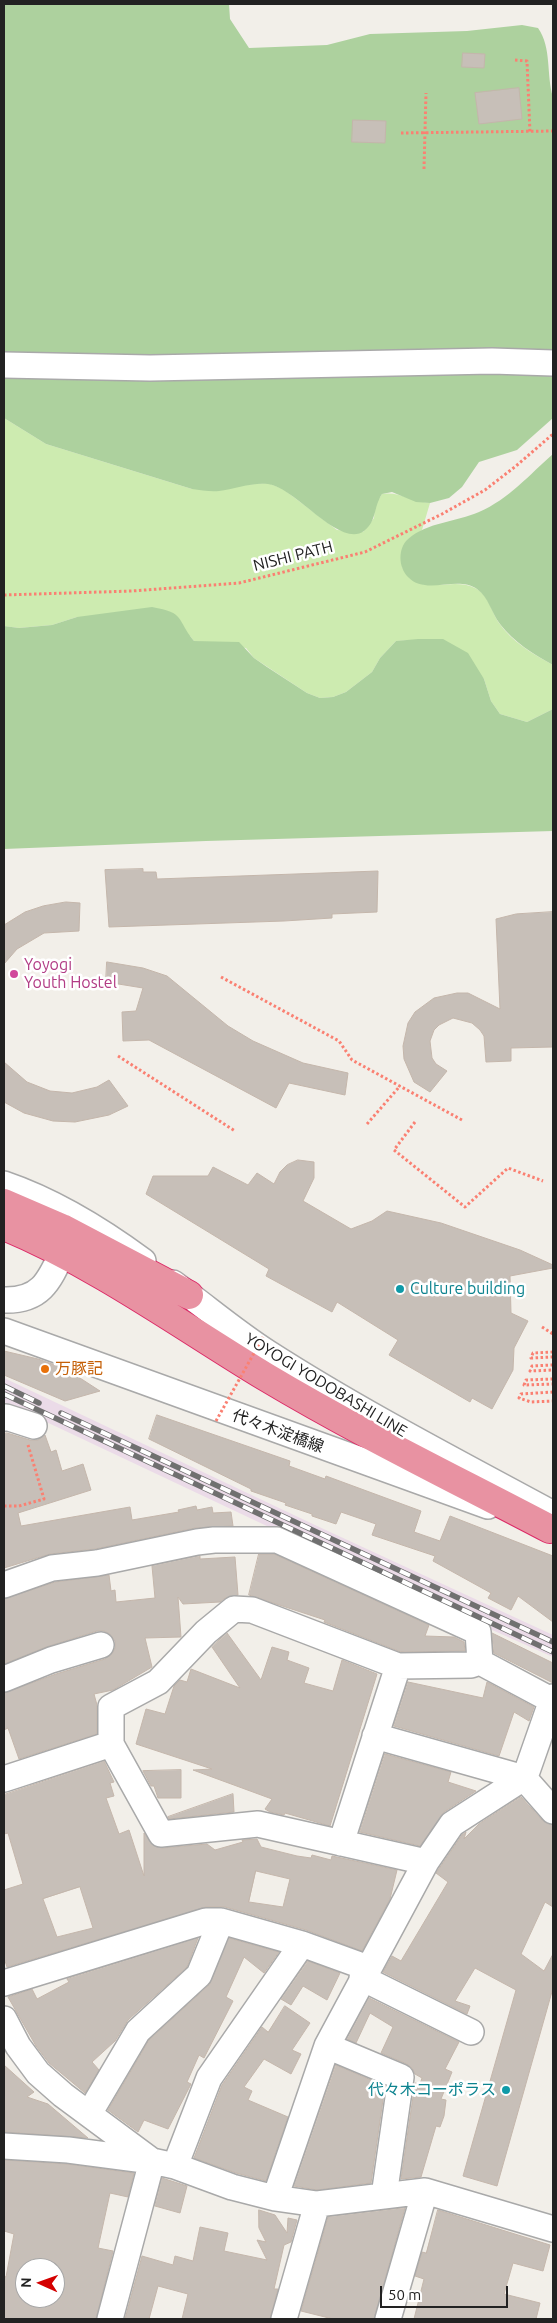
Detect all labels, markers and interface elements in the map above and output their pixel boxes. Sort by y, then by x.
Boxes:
street label: NISHI PATH [251,537,335,575]
place label: Yoyogi Youth Hostel [24,955,117,993]
marker: Yoyogi Youth Hostel [8,968,20,980]
place label: Culture building [410,1279,525,1299]
marker: Culture building [394,1283,406,1295]
street label: YOYOGI YODOBASHI LINE [241,1329,411,1441]
place label: 万豚記 [55,1359,103,1379]
marker: 万豚記 [39,1363,51,1375]
street label: 代々木淀橋線 [230,1406,326,1456]
place label: 代々木コーポラス [368,2080,496,2100]
marker: 代々木コーポラス [500,2084,512,2096]
north arrow [15,2258,65,2308]
scale bar [382,2276,510,2308]
text: N [18,2277,34,2288]
text: 50 m [388,2286,421,2303]

